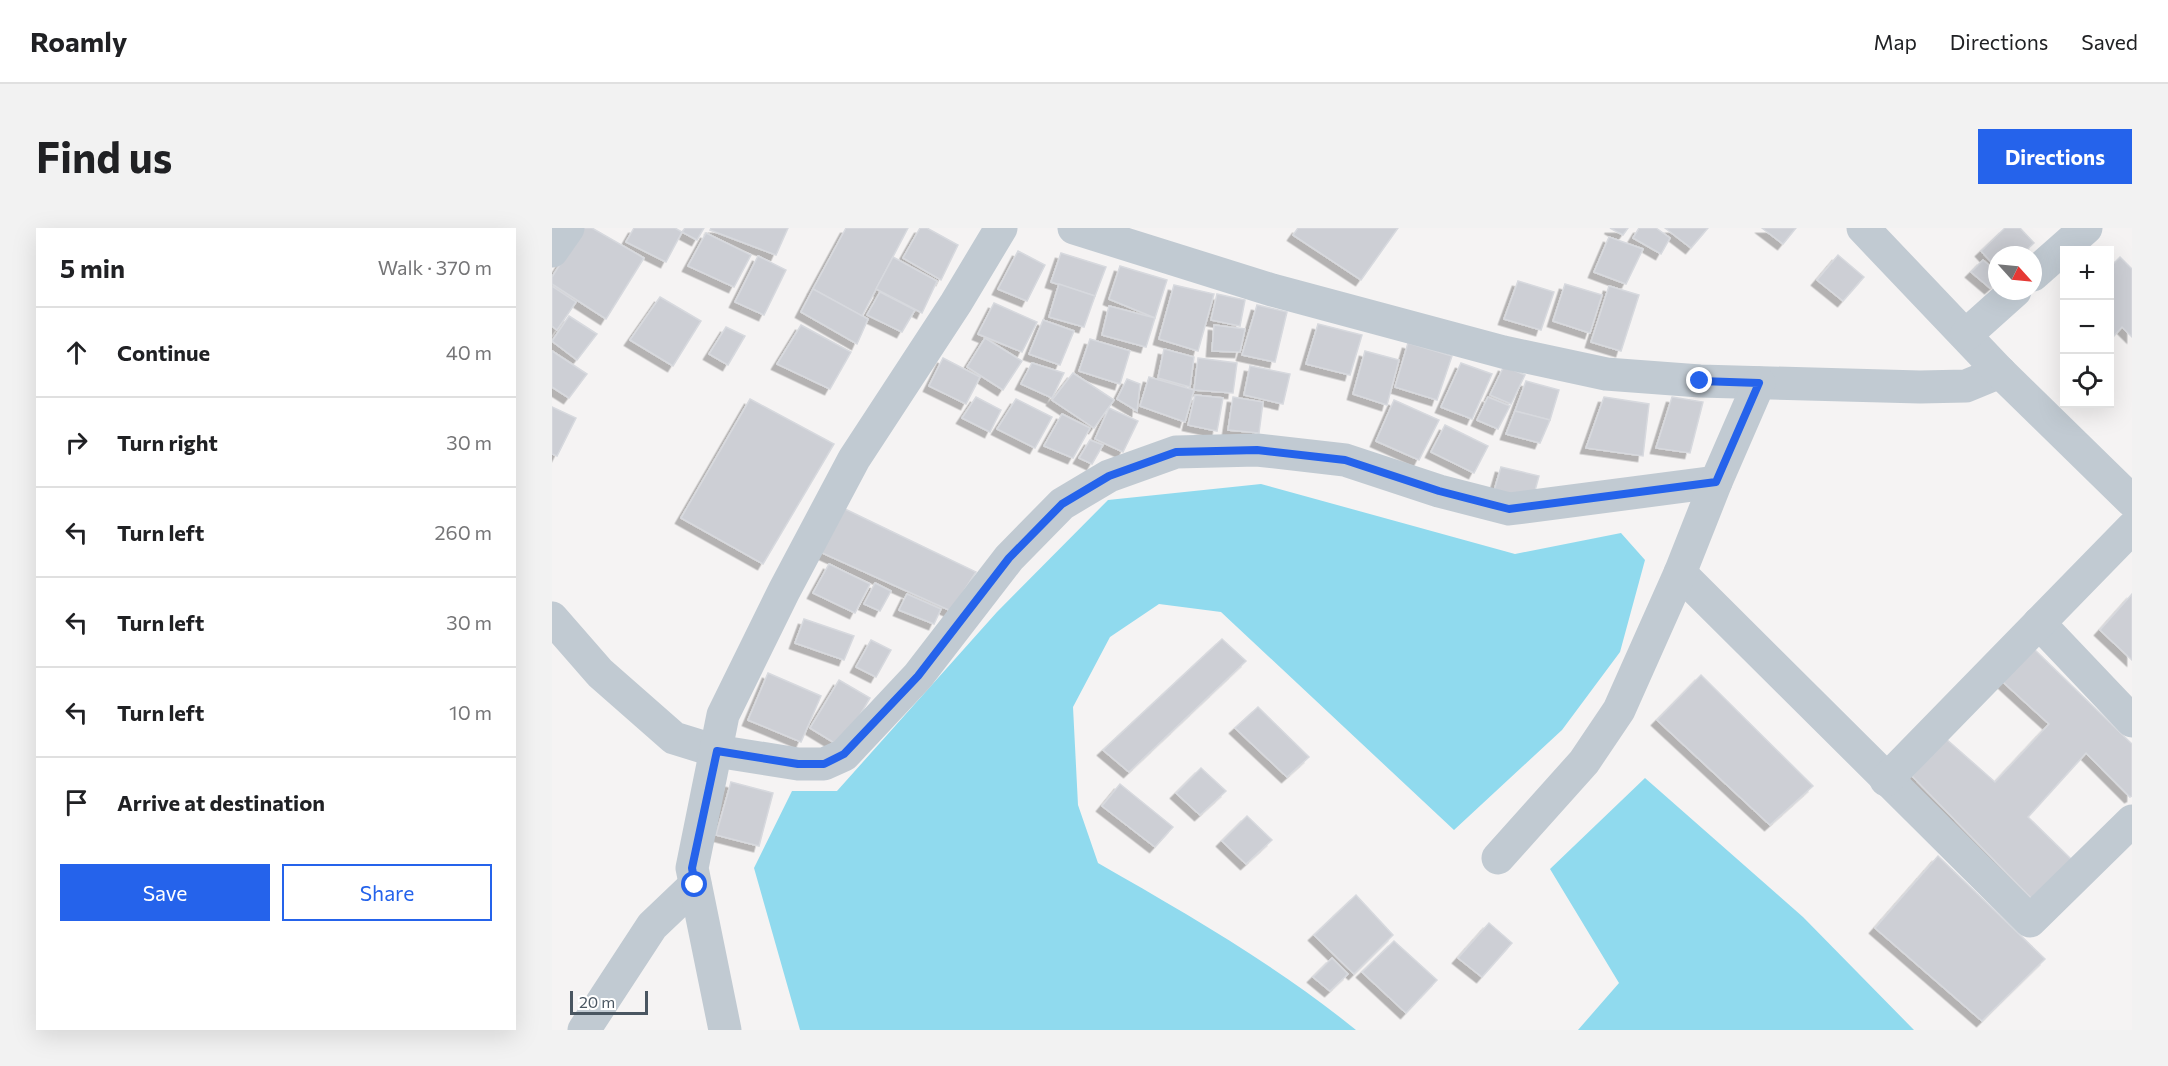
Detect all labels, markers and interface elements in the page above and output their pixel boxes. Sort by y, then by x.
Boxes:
text: Roamly [30,24,127,58]
text: Map [1874,29,1917,54]
text: Directions [1950,29,2048,54]
text: Saved [2081,29,2138,54]
button: Directions [1978,129,2132,184]
text: Find us [36,130,172,182]
north arrow [1988,246,2042,300]
map controls [2060,246,2114,408]
button: + [2060,246,2114,300]
text: 5 min [60,252,125,283]
text: Walk · 370 m [378,255,492,279]
button: − [2060,300,2114,354]
icon: ahead [60,336,93,369]
text: Continue [117,339,210,366]
text: 40 m [446,340,492,364]
button: locate [2060,354,2114,408]
route end [1686,367,1712,393]
icon: right [60,426,93,459]
text: Turn right [117,429,218,456]
text: 30 m [446,430,492,454]
icon: left [60,516,93,549]
text: Turn left [117,519,204,546]
text: 260 m [434,520,492,544]
icon: left [60,606,93,639]
text: Turn left [117,609,204,636]
text: 30 m [446,610,492,634]
icon: left [60,696,93,729]
text: Turn left [117,699,204,726]
text: 10 m [449,700,492,724]
icon: arrive [60,786,93,819]
text: Arrive at destination [117,789,325,816]
button: Save [60,864,270,921]
button: Share [282,864,492,921]
route start [681,871,707,897]
scale bar [570,988,648,1016]
text: 20 m [579,992,615,1011]

